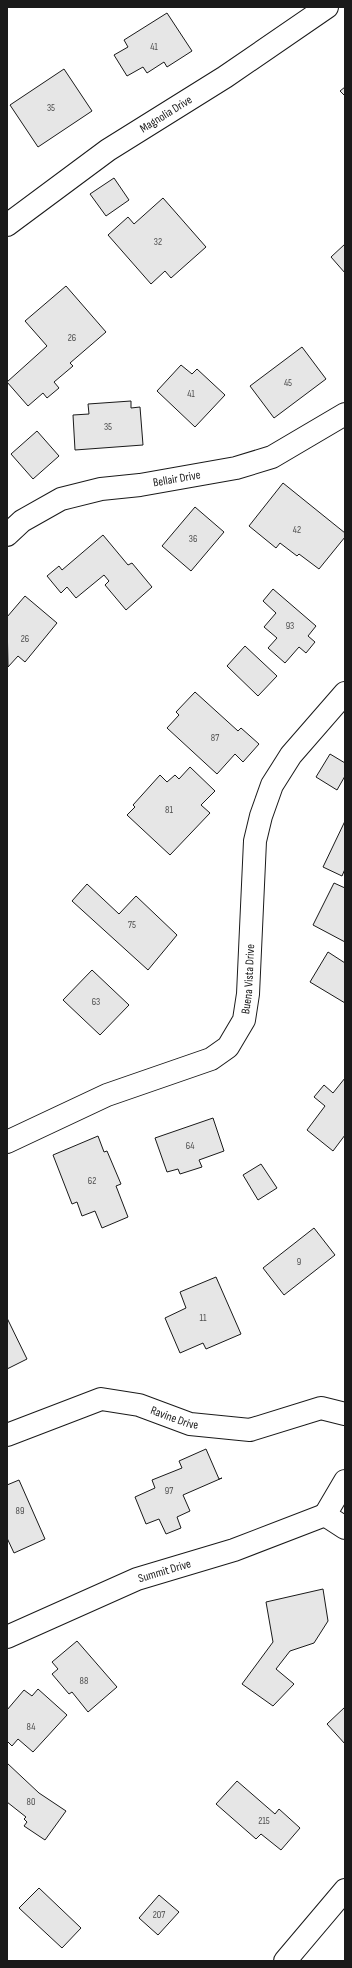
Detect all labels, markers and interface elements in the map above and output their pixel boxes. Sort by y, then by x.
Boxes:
house number: 41 [150,41,158,53]
street label: Magnolia Drive [137,92,195,136]
house number: 35 [47,102,55,114]
house number: 32 [154,236,162,248]
house number: 26 [68,332,76,344]
house number: 45 [284,377,292,389]
house number: 41 [187,388,195,400]
house number: 35 [104,421,112,433]
street label: Bellair Drive [152,467,202,490]
house number: 42 [293,524,301,536]
house number: 36 [189,533,197,545]
house number: 93 [286,620,294,632]
house number: 26 [21,633,29,645]
house number: 87 [211,732,219,744]
house number: 81 [165,804,173,816]
house number: 75 [128,919,136,931]
street label: Buena Vista Drive [238,944,258,1015]
house number: 63 [92,996,100,1008]
house number: 64 [186,1140,194,1152]
house number: 62 [88,1175,96,1187]
house number: 9 [297,1256,301,1268]
house number: 11 [200,1312,207,1324]
street label: Ravine Drive [149,1403,199,1432]
house number: 97 [165,1485,173,1497]
house number: 89 [16,1505,24,1517]
street label: Summit Drive [136,1556,193,1586]
house number: 88 [80,1675,88,1687]
house number: 84 [27,1721,35,1733]
house number: 80 [27,1796,35,1808]
house number: 215 [258,1815,270,1827]
house number: 207 [153,1909,165,1921]

